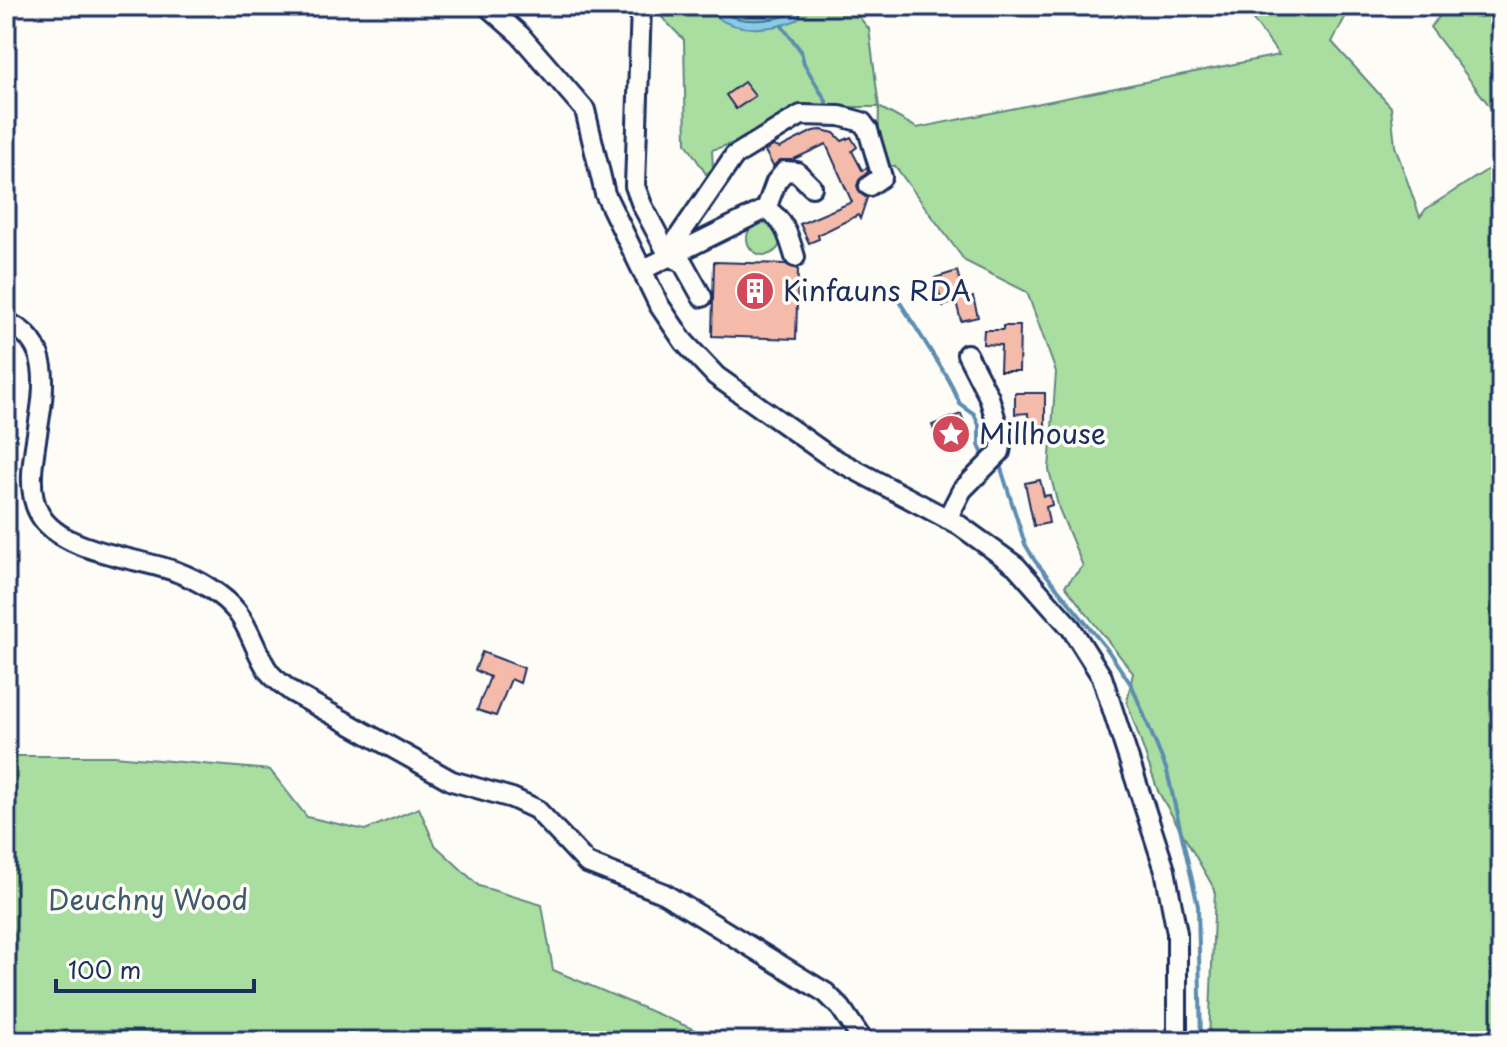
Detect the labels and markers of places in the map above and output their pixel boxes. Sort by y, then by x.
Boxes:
place label: Kinfauns RDA [783,268,971,311]
building icon: Kinfauns RDA [734,270,776,312]
place label: Millhouse [979,411,1106,454]
place icon: Millhouse [930,413,972,455]

